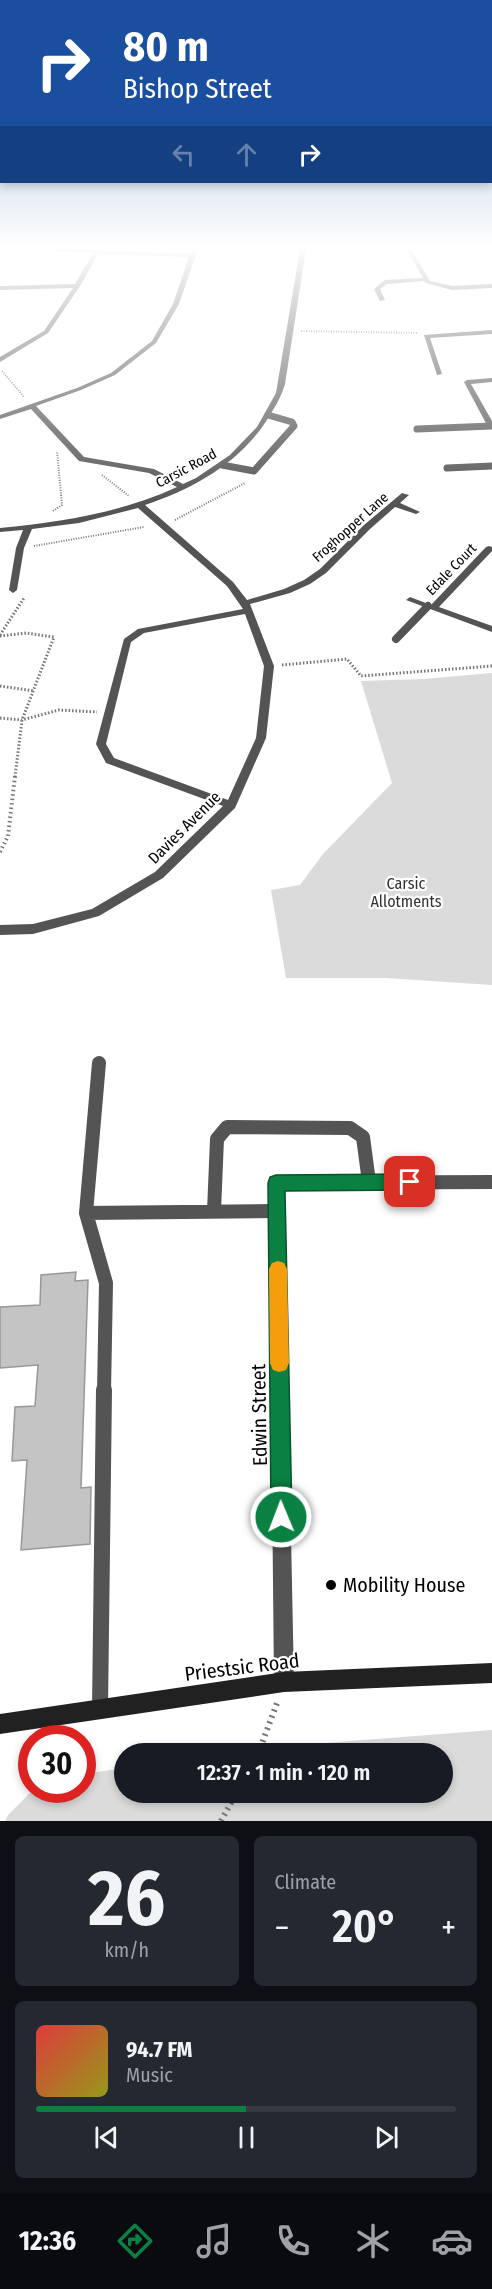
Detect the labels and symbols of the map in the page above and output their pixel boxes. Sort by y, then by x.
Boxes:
street label: Carsic Road [153,445,220,492]
street label: Froghopper Lane [309,489,392,566]
street label: Edale Court [423,540,480,599]
street label: Davies Avenue [144,787,225,867]
park label: Carsic Allotments [370,874,442,911]
pin [384,1156,435,1207]
street label: Edwin Street [246,1363,272,1466]
position arrow [249,1485,313,1549]
place label: Mobility House [343,1573,465,1597]
marker: Mobility House [324,1578,338,1592]
street label: Priestsic Road [183,1648,301,1686]
speed limit sign: 30 [18,1725,96,1803]

